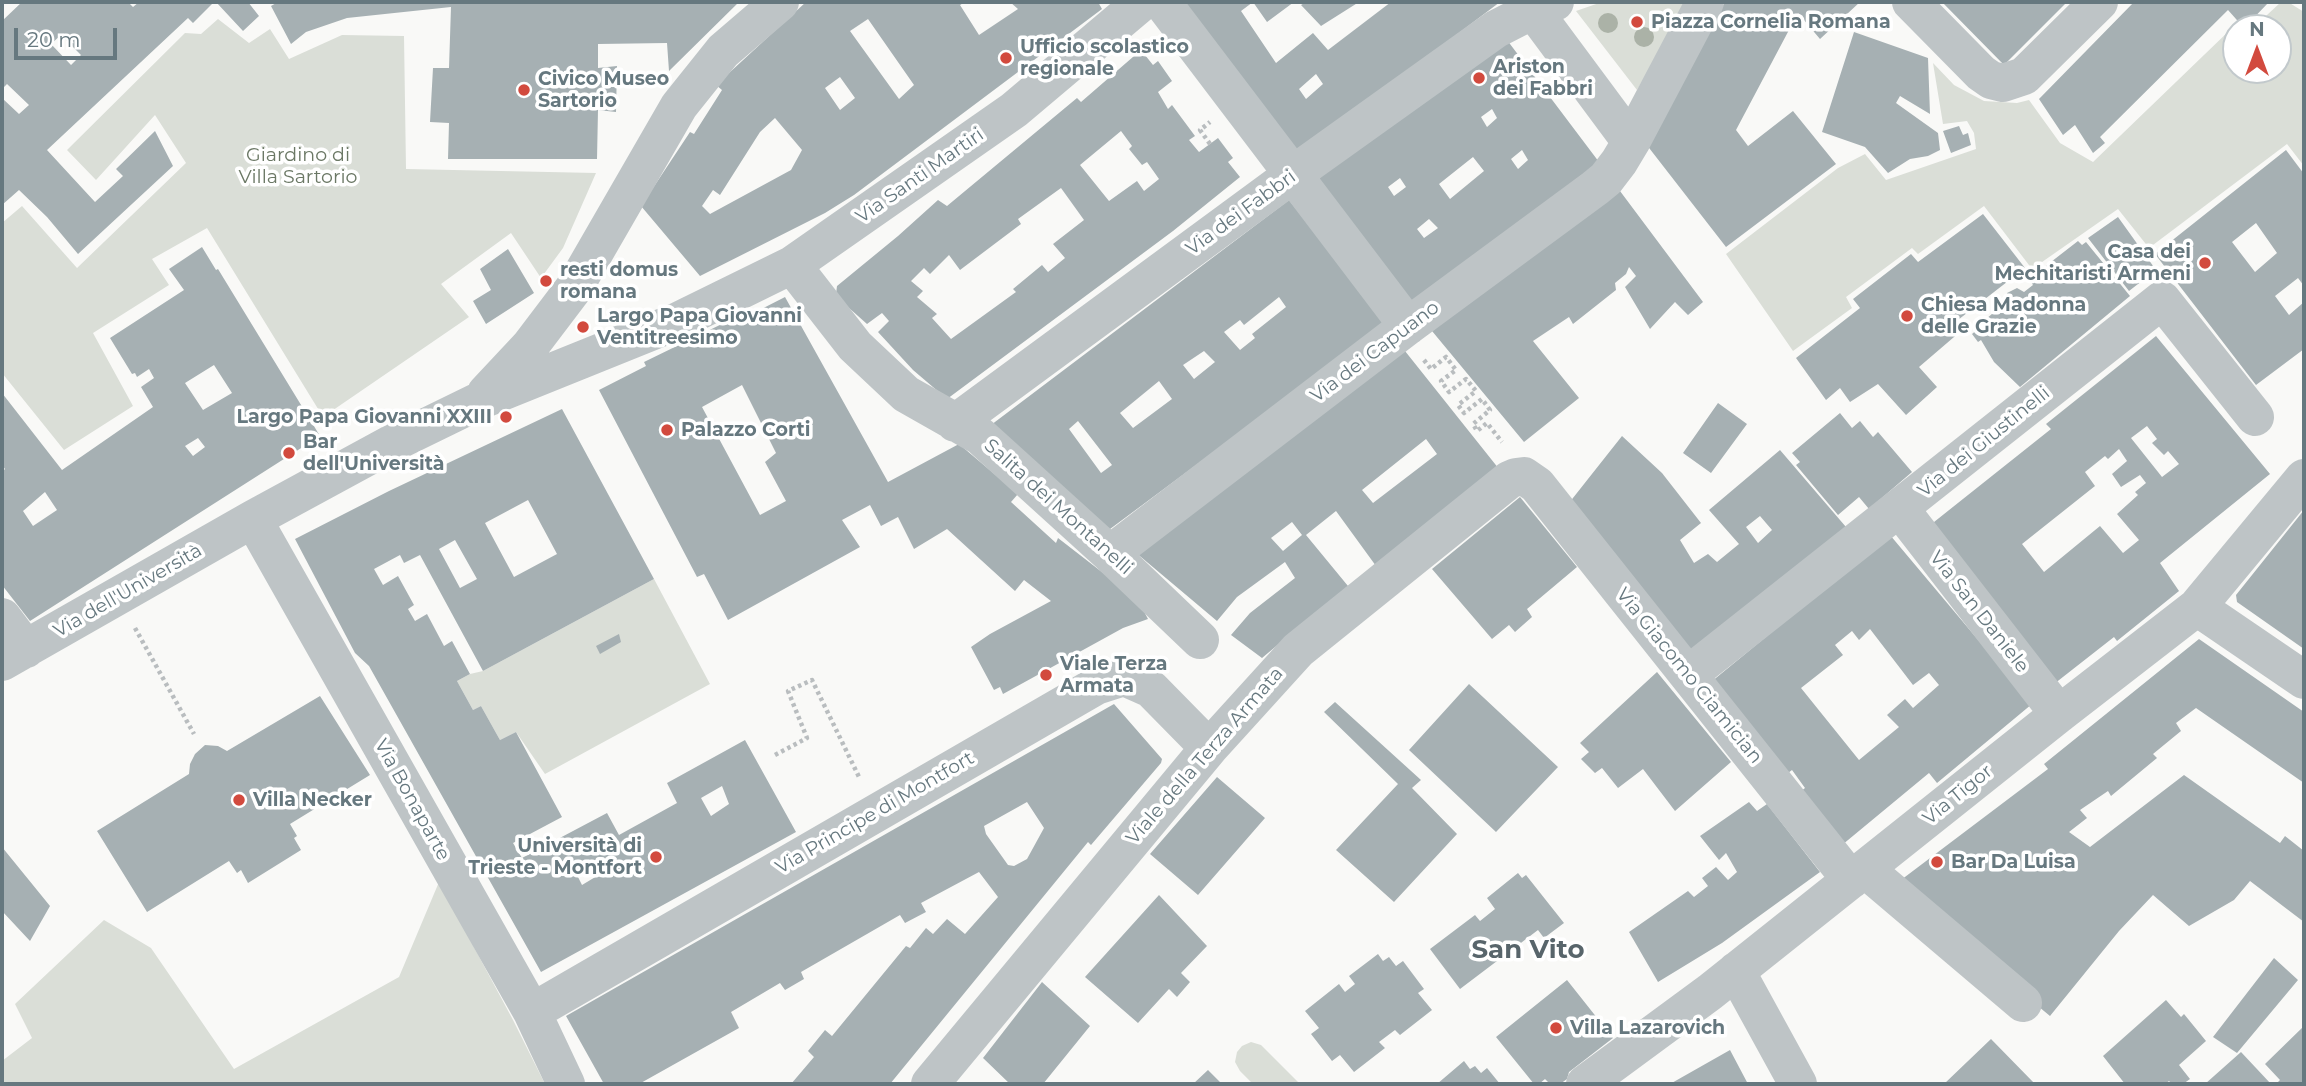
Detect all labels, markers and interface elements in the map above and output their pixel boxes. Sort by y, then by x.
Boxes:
place label: Piazza Cornelia Romana [1651,11,1891,33]
scale bar [18,14,121,58]
marker: Piazza Cornelia Romana [1629,14,1645,30]
north arrow [2222,14,2292,84]
text: N [2249,18,2265,41]
text: 20 m [27,27,81,52]
place label: Ufficio scolastico regionale [1020,36,1189,80]
marker: Ufficio scolastico regionale [998,50,1014,66]
place label: Ariston dei Fabbri [1493,56,1593,100]
place label: Civico Museo Sartorio [538,68,669,112]
marker: Ariston dei Fabbri [1471,70,1487,86]
marker: Civico Museo Sartorio [516,82,532,98]
street label: Via Santi Martiri [852,124,988,228]
park label: Giardino di Villa Sartorio [238,144,358,188]
street label: Via dei Fabbri [1182,166,1300,260]
place label: Casa dei Mechitaristi Armeni [1994,241,2191,285]
marker: Casa dei Mechitaristi Armeni [2197,255,2213,271]
place label: resti domus romana [560,259,678,303]
marker: resti domus romana [538,273,554,289]
place label: Chiesa Madonna delle Grazie [1921,294,2086,338]
street label: Via dei Capuano [1306,296,1444,408]
place label: Largo Papa Giovanni Ventitreesimo [597,305,802,349]
marker: Chiesa Madonna delle Grazie [1899,308,1915,324]
marker: Largo Papa Giovanni Ventitreesimo [575,319,591,335]
street label: Via dei Giustinelli [1913,382,2055,502]
place label: Largo Papa Giovanni XXIII [236,406,492,428]
marker: Largo Papa Giovanni XXIII [498,409,514,425]
place label: Palazzo Corti [681,419,810,441]
marker: Palazzo Corti [659,422,675,438]
place label: Bar dell'Università [303,431,444,475]
street label: Salita dei Montanelli [979,434,1137,580]
marker: Bar dell'Università [281,445,297,461]
street label: Via dell'Università [50,539,206,643]
street label: Via San Daniele [1924,547,2034,677]
street label: Via Giacomo Ciamician [1611,584,1767,768]
place label: Viale Terza Armata [1060,653,1168,697]
street label: Viale della Terza Armata [1122,663,1288,849]
marker: Viale Terza Armata [1038,667,1054,683]
street label: Via Bonaparte [369,735,455,865]
street label: Via Principe di Montfort [772,747,978,879]
street label: Via Tigor [1919,760,1997,830]
place label: Villa Necker [253,789,372,811]
marker: Villa Necker [231,792,247,808]
place label: Università di Trieste - Montfort [468,835,642,879]
marker: Università di Trieste - Montfort [648,849,664,865]
place label: Bar Da Luisa [1951,851,2076,873]
marker: Bar Da Luisa [1929,854,1945,870]
district label: San Vito [1472,934,1584,966]
place label: Villa Lazarovich [1570,1017,1725,1039]
marker: Villa Lazarovich [1548,1020,1564,1036]

